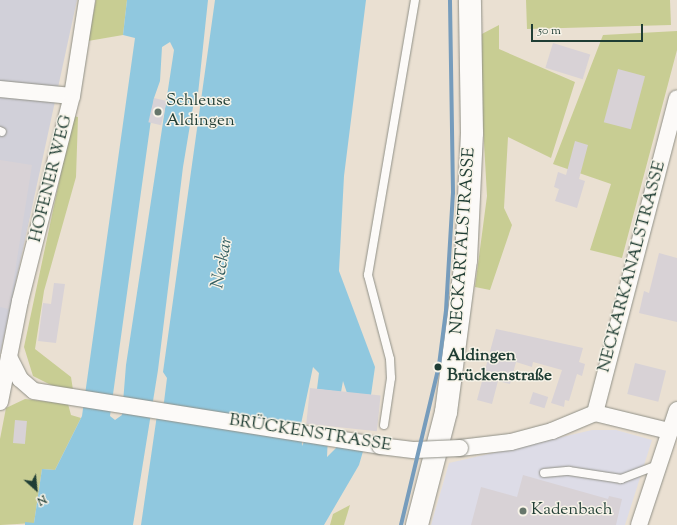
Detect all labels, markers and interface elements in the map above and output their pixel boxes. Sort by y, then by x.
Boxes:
scale bar [533,16,645,42]
text: 50 m [538,22,561,40]
place label: Schleuse Aldingen [166,92,235,132]
marker: Schleuse Aldingen [153,107,163,117]
street label: HOFENER WEG [26,113,78,245]
street label: NECKARTALSTRASSE [447,147,481,335]
street label: NECKARKANALSTRASSE [595,159,671,375]
water label: Neckar [208,236,238,290]
place label: Aldingen Brückenstraße [447,347,552,387]
marker: Aldingen Brückenstraße [432,361,444,373]
street label: BRÜCKENSTRASSE [227,411,393,457]
north arrow [16,469,56,509]
text: N [34,491,49,509]
place label: Kadenbach [531,501,613,521]
marker: Kadenbach [518,506,528,516]

